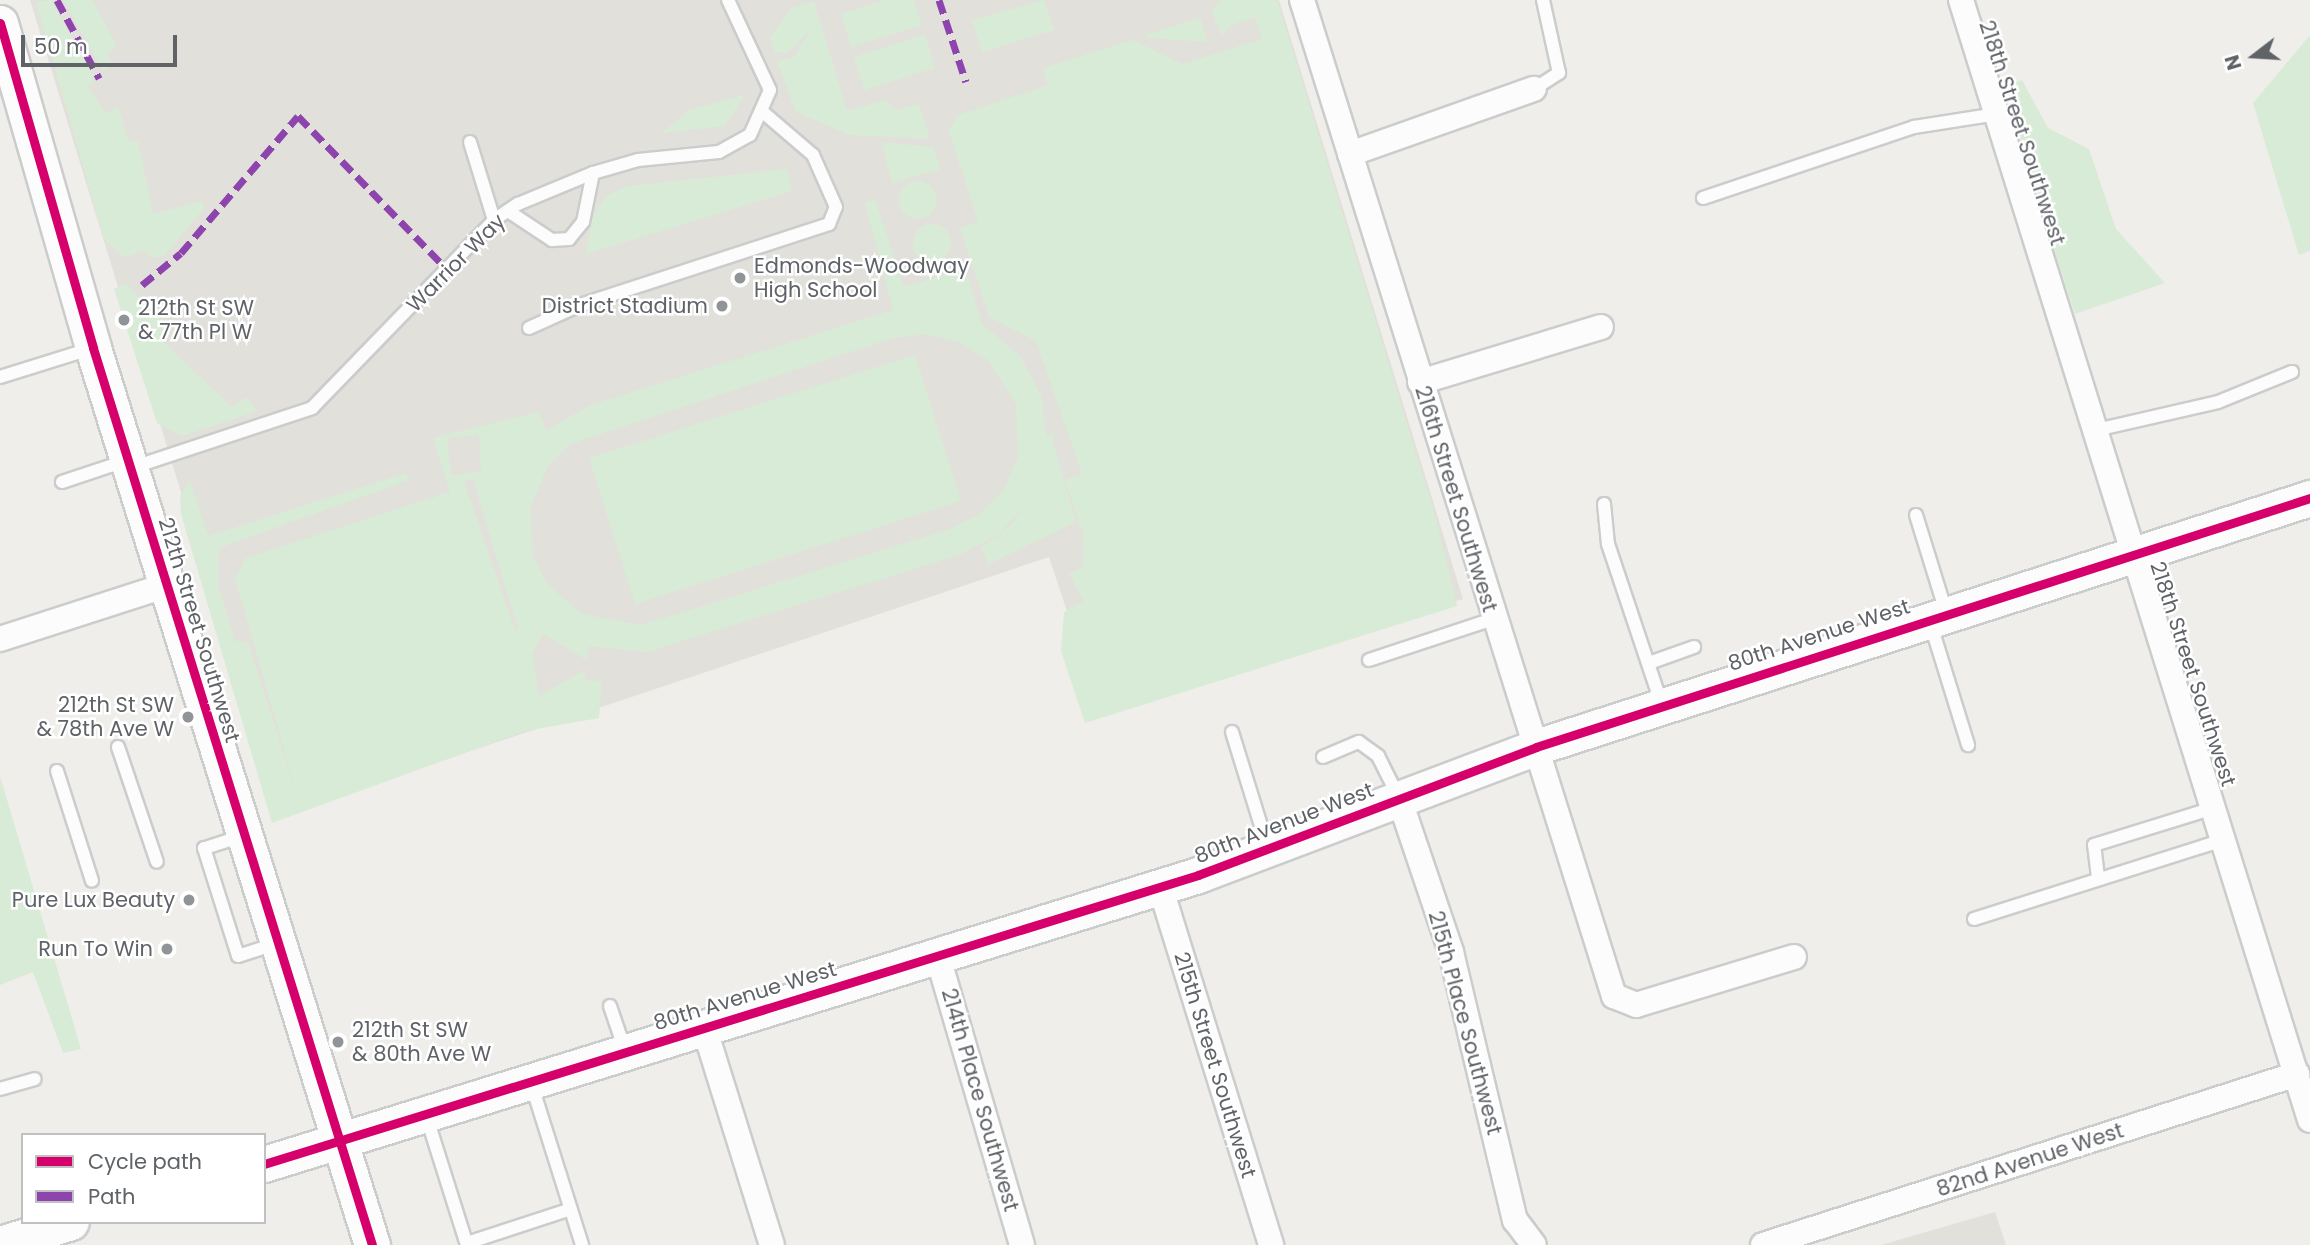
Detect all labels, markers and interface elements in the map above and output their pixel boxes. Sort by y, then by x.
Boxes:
street label: 218th Street Southwest [1974,17,2070,249]
scale bar [24,21,180,65]
north arrow [2219,21,2289,91]
text: 50 m [34,32,88,61]
text: N [2218,52,2248,73]
street label: Warrior Way [402,209,510,317]
place label: Edmonds-Woodway High School [754,253,969,303]
marker: Edmonds-Woodway High School [732,270,748,286]
place label: District Stadium [542,293,708,319]
place label: 212th St SW & 77th Pl W [138,295,254,345]
marker: District Stadium [714,298,730,314]
marker: 212th St SW & 77th Pl W [116,312,132,328]
street label: 216th Street Southwest [1410,383,1502,615]
street label: 212th Street Southwest [153,515,245,745]
street label: 218th Street Southwest [2145,558,2241,790]
street label: 80th Avenue West [1725,594,1913,676]
place label: 212th St SW & 78th Ave W [36,692,174,742]
marker: 212th St SW & 78th Ave W [180,709,196,725]
street label: 80th Avenue West [1191,777,1377,869]
place label: Pure Lux Beauty [12,887,175,913]
marker: Pure Lux Beauty [181,892,197,908]
street label: 215th Place Southwest [1423,908,1507,1138]
place label: Run To Win [38,936,153,962]
marker: Run To Win [159,941,175,957]
street label: 215th Street Southwest [1169,949,1261,1181]
street label: 80th Avenue West [651,956,839,1036]
street label: 214th Place Southwest [936,986,1024,1214]
place label: 212th St SW & 80th Ave W [352,1017,491,1067]
marker: 212th St SW & 80th Ave W [330,1034,346,1050]
street label: 82nd Avenue West [1933,1118,2127,1202]
legend [21,1133,266,1224]
text: Cycle path [88,1147,202,1176]
text: Path [88,1182,135,1211]

